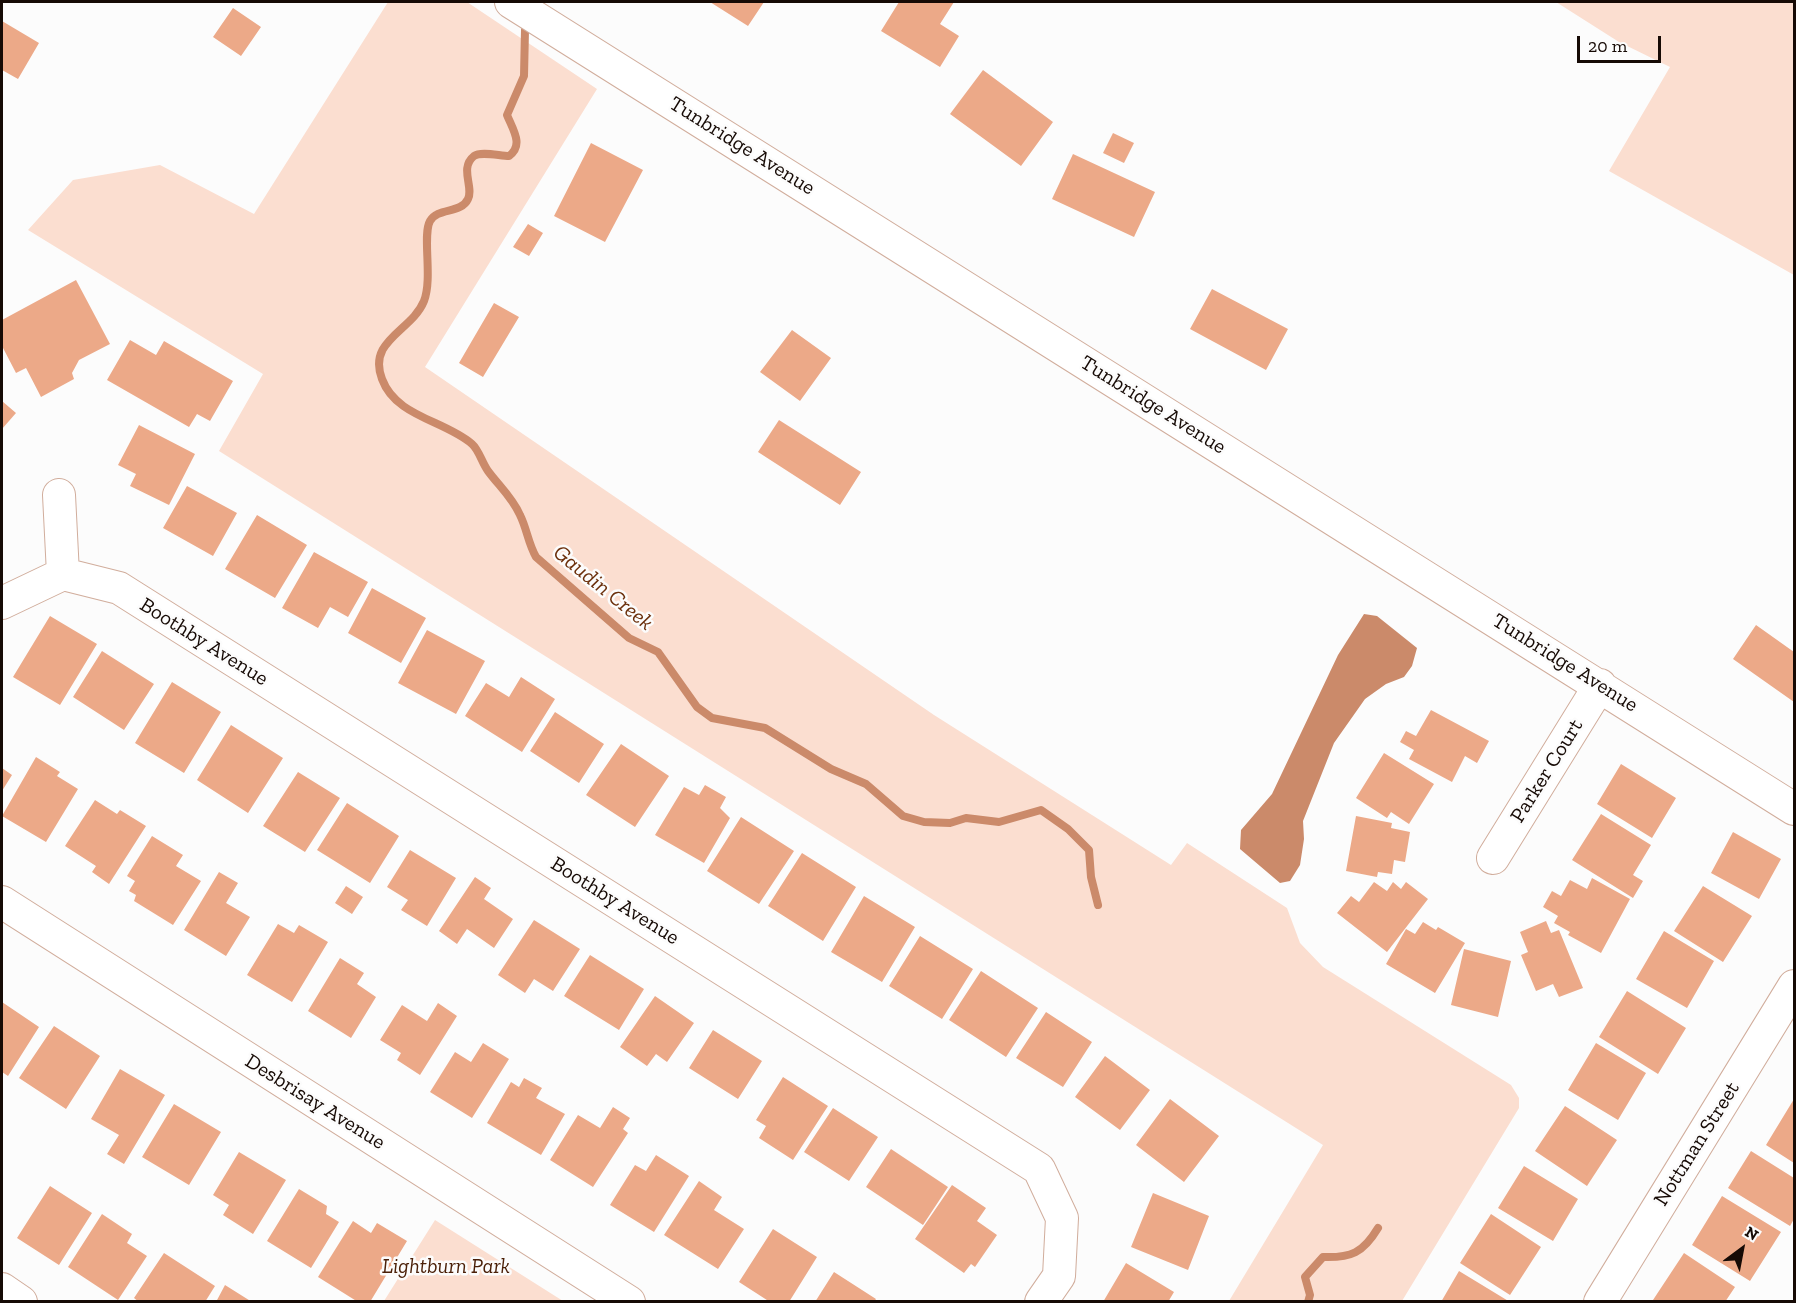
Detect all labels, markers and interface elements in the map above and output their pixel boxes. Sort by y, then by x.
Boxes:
scale bar [1580,24,1664,62]
text: 20 m [1588,35,1627,57]
street label: Tunbridge Avenue [665,91,819,201]
street label: Tunbridge Avenue [1076,350,1230,460]
water label: Gaudin Creek [548,540,658,636]
street label: Boothby Avenue [135,592,273,692]
street label: Tunbridge Avenue [1488,608,1642,718]
street label: Parker Court [1505,714,1589,828]
street label: Boothby Avenue [546,851,684,951]
street label: Desbrisay Avenue [240,1049,390,1155]
street label: Nottman Street [1649,1077,1745,1211]
north arrow [1712,1219,1772,1279]
text: N [1742,1222,1762,1245]
park label: Lightburn Park [382,1254,510,1280]

